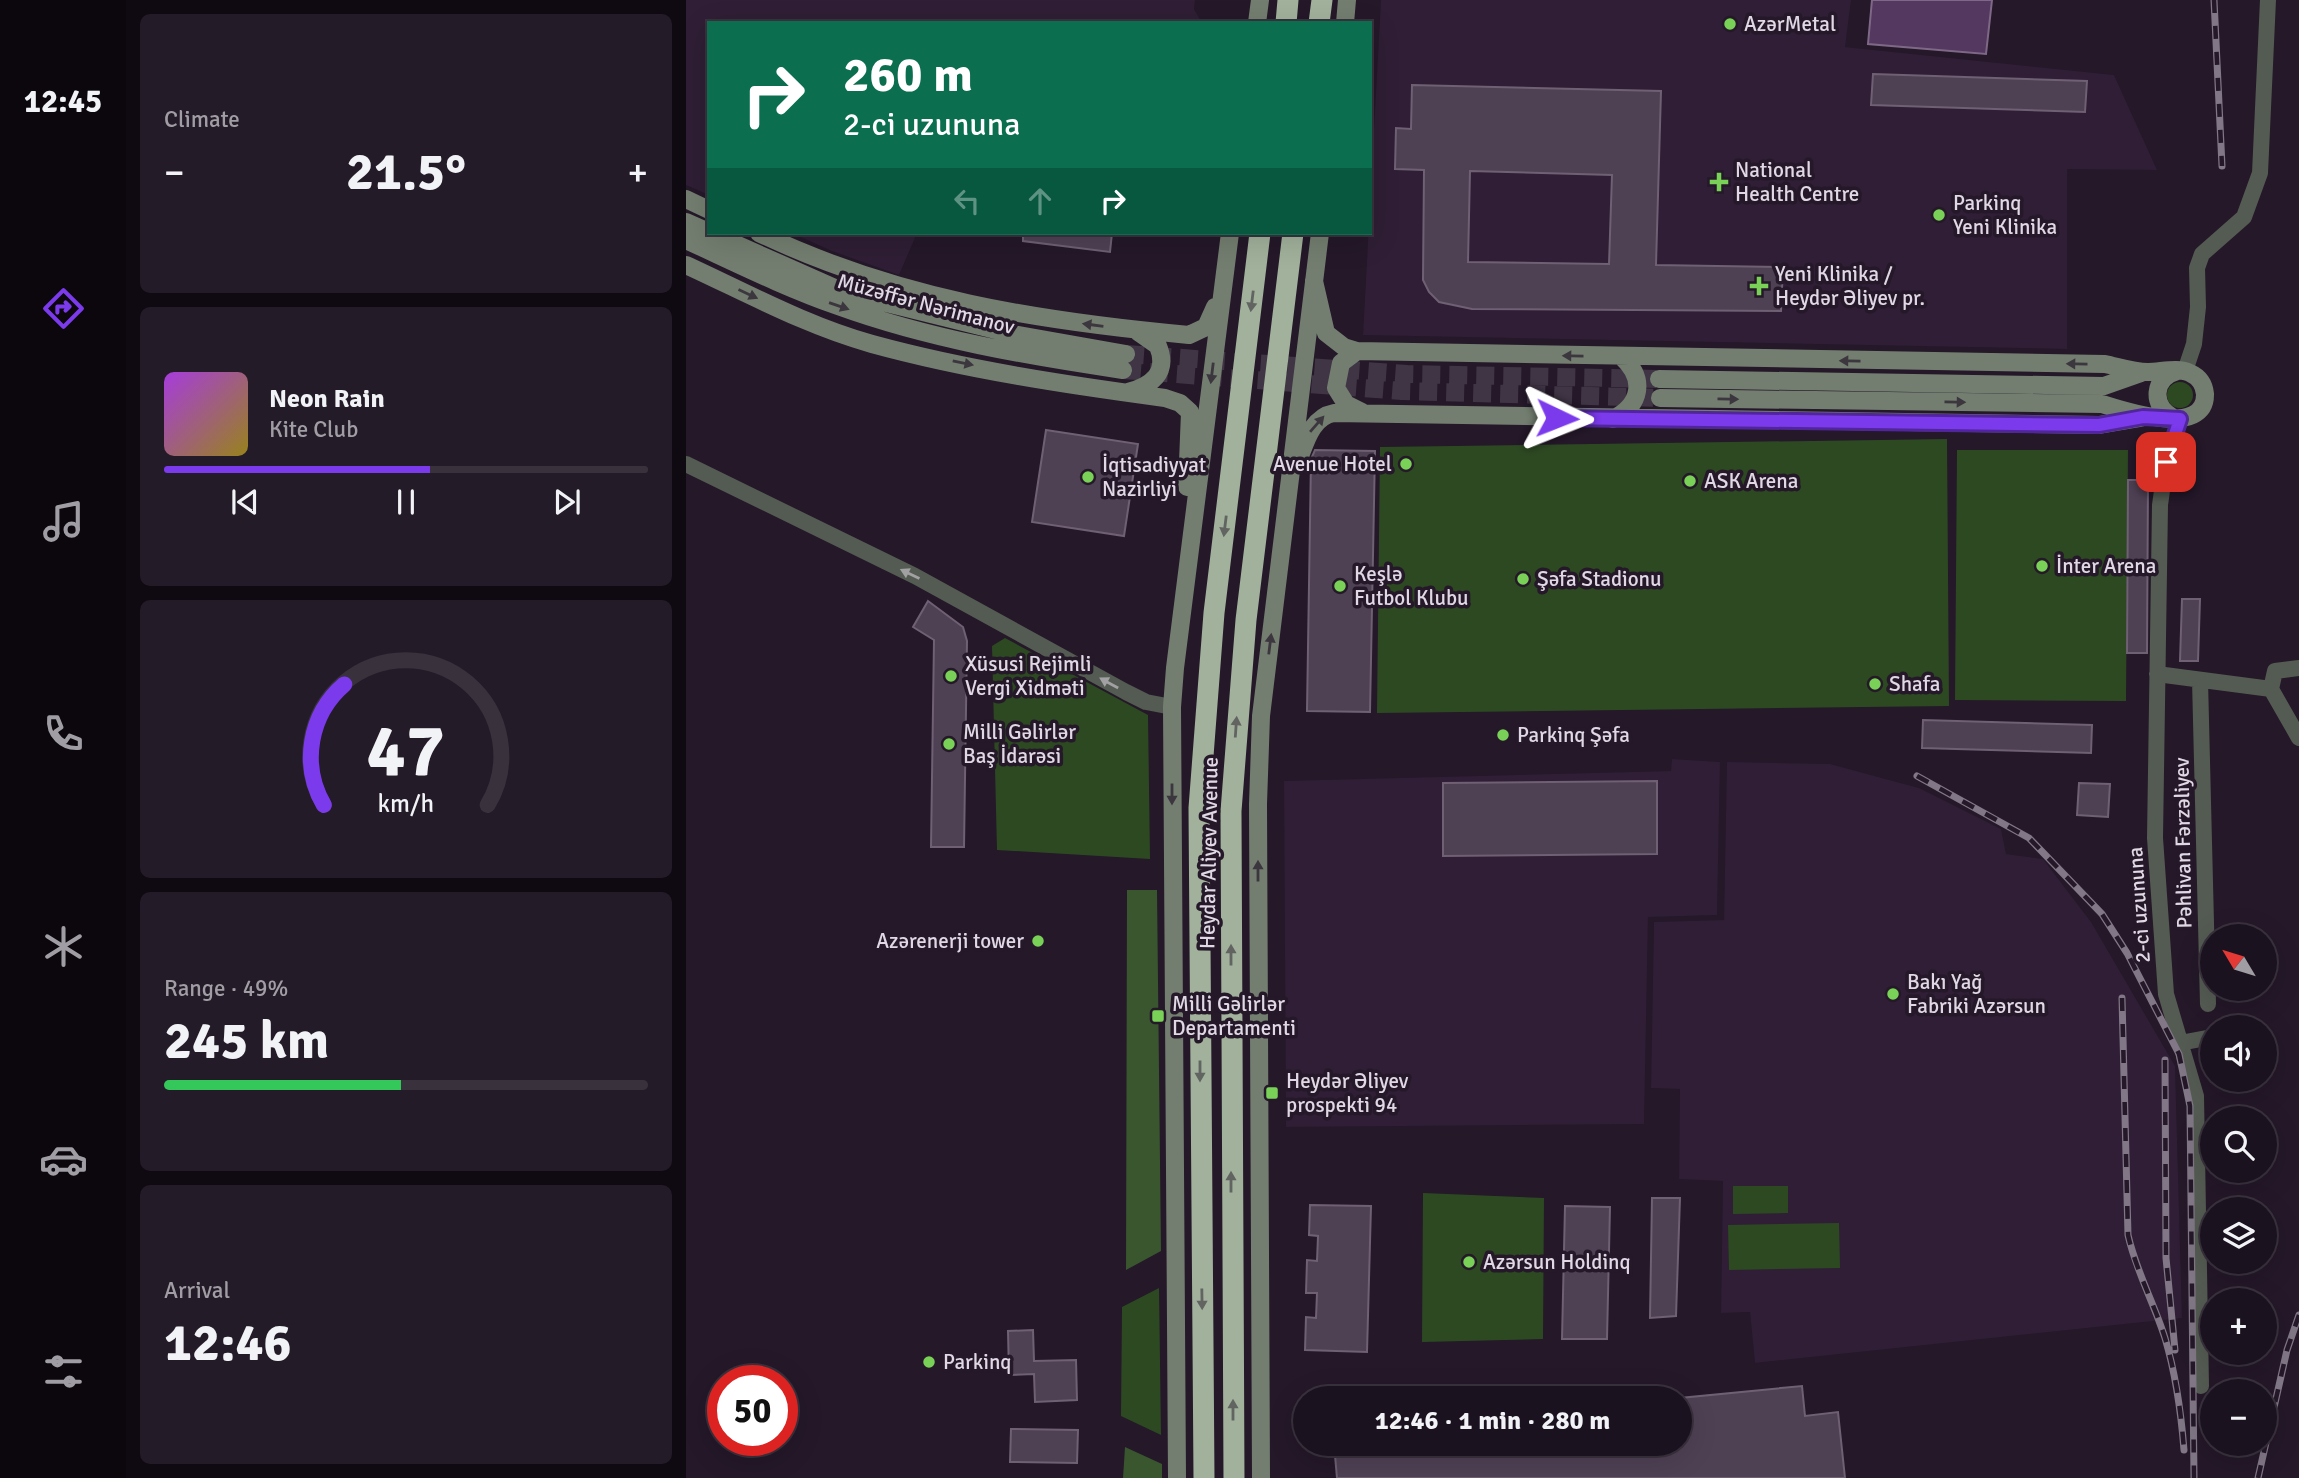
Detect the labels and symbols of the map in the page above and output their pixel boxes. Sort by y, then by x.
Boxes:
place label: AzərMetal [1744,11,1836,37]
marker: AzərMetal [1722,16,1738,32]
place label: National Health Centre [1735,157,1859,207]
marker: National Health Centre [1709,172,1729,192]
place label: Parkinq Yeni Klinika [1953,190,2057,240]
marker: Parkinq Yeni Klinika [1931,207,1947,223]
place label: Yeni Klinika / Heydər Əliyev pr. [1775,261,1925,311]
street label: Müzəffər Nərimanov [835,268,1018,340]
marker: Yeni Klinika / Heydər Əliyev pr. [1749,276,1769,296]
one-way arrow [738,288,758,300]
one-way arrow [1246,290,1257,312]
one-way arrow [828,301,849,312]
one-way arrow [1082,319,1104,330]
one-way arrow [1562,350,1584,362]
one-way arrow [1839,355,1861,367]
one-way arrow [952,358,974,369]
one-way arrow [2066,358,2088,370]
one-way arrow [1207,362,1218,384]
position arrow [1520,381,1594,455]
one-way arrow [1717,393,1739,405]
one-way arrow [1945,396,1967,408]
one-way arrow [1309,415,1325,433]
pin [2136,432,2196,492]
place label: Avenue Hotel [1273,451,1392,477]
place label: İqtisadiyyat Nazirliyi [1102,452,1206,502]
marker: Avenue Hotel [1398,456,1414,472]
place label: ASK Arena [1704,468,1798,494]
marker: İqtisadiyyat Nazirliyi [1080,469,1096,485]
marker: ASK Arena [1682,473,1698,489]
one-way arrow [1219,516,1230,538]
place label: İnter Arena [2056,553,2156,579]
marker: İnter Arena [2034,558,2050,574]
place label: Keşlə Futbol Klubu [1354,561,1469,611]
place label: Şəfa Stadionu [1537,566,1662,592]
one-way arrow [900,568,920,579]
marker: Şəfa Stadionu [1515,571,1531,587]
marker: Keşlə Futbol Klubu [1332,578,1348,594]
one-way arrow [1264,633,1275,655]
place label: Xüsusi Rejimli Vergi Xidməti [965,651,1091,701]
marker: Xüsusi Rejimli Vergi Xidməti [943,668,959,684]
place label: Shafa [1889,671,1940,697]
marker: Shafa [1867,676,1883,692]
one-way arrow [1100,677,1119,689]
one-way arrow [1231,716,1242,738]
place label: Milli Gəlirlər Baş İdarəsi [963,719,1076,769]
place label: Parkinq Şəfa [1517,722,1630,748]
marker: Parkinq Şəfa [1495,727,1511,743]
marker: Milli Gəlirlər Baş İdarəsi [941,736,957,752]
street label: Heydar Aliyev Avenue [1194,757,1224,949]
street label: Pəhlivan Fərzəliyev [2169,757,2197,929]
one-way arrow [1166,783,1178,805]
street label: 2-ci uzununa [2122,846,2156,964]
one-way arrow [1252,860,1264,882]
north arrow [2200,924,2277,1001]
place label: Azərenerji tower [876,928,1024,954]
marker: Azərenerji tower [1030,933,1046,949]
one-way arrow [1225,944,1237,966]
place label: Bakı Yağ Fabriki Azərsun [1907,969,2046,1019]
marker: Bakı Yağ Fabriki Azərsun [1885,986,1901,1002]
place label: Milli Gəlirlər Departamenti [1172,991,1296,1041]
marker: Milli Gəlirlər Departamenti [1150,1008,1166,1024]
one-way arrow [1194,1060,1206,1082]
place label: Heydər Əliyev prospekti 94 [1286,1068,1409,1118]
marker: Heydər Əliyev prospekti 94 [1264,1085,1280,1101]
one-way arrow [1225,1171,1237,1193]
place label: Azərsun Holdinq [1483,1249,1631,1275]
marker: Azərsun Holdinq [1461,1254,1477,1270]
one-way arrow [1196,1288,1208,1310]
place label: Parkinq [943,1349,1011,1375]
marker: Parkinq [921,1354,937,1370]
speed limit sign: 50 [707,1365,798,1456]
one-way arrow [1227,1399,1239,1421]

